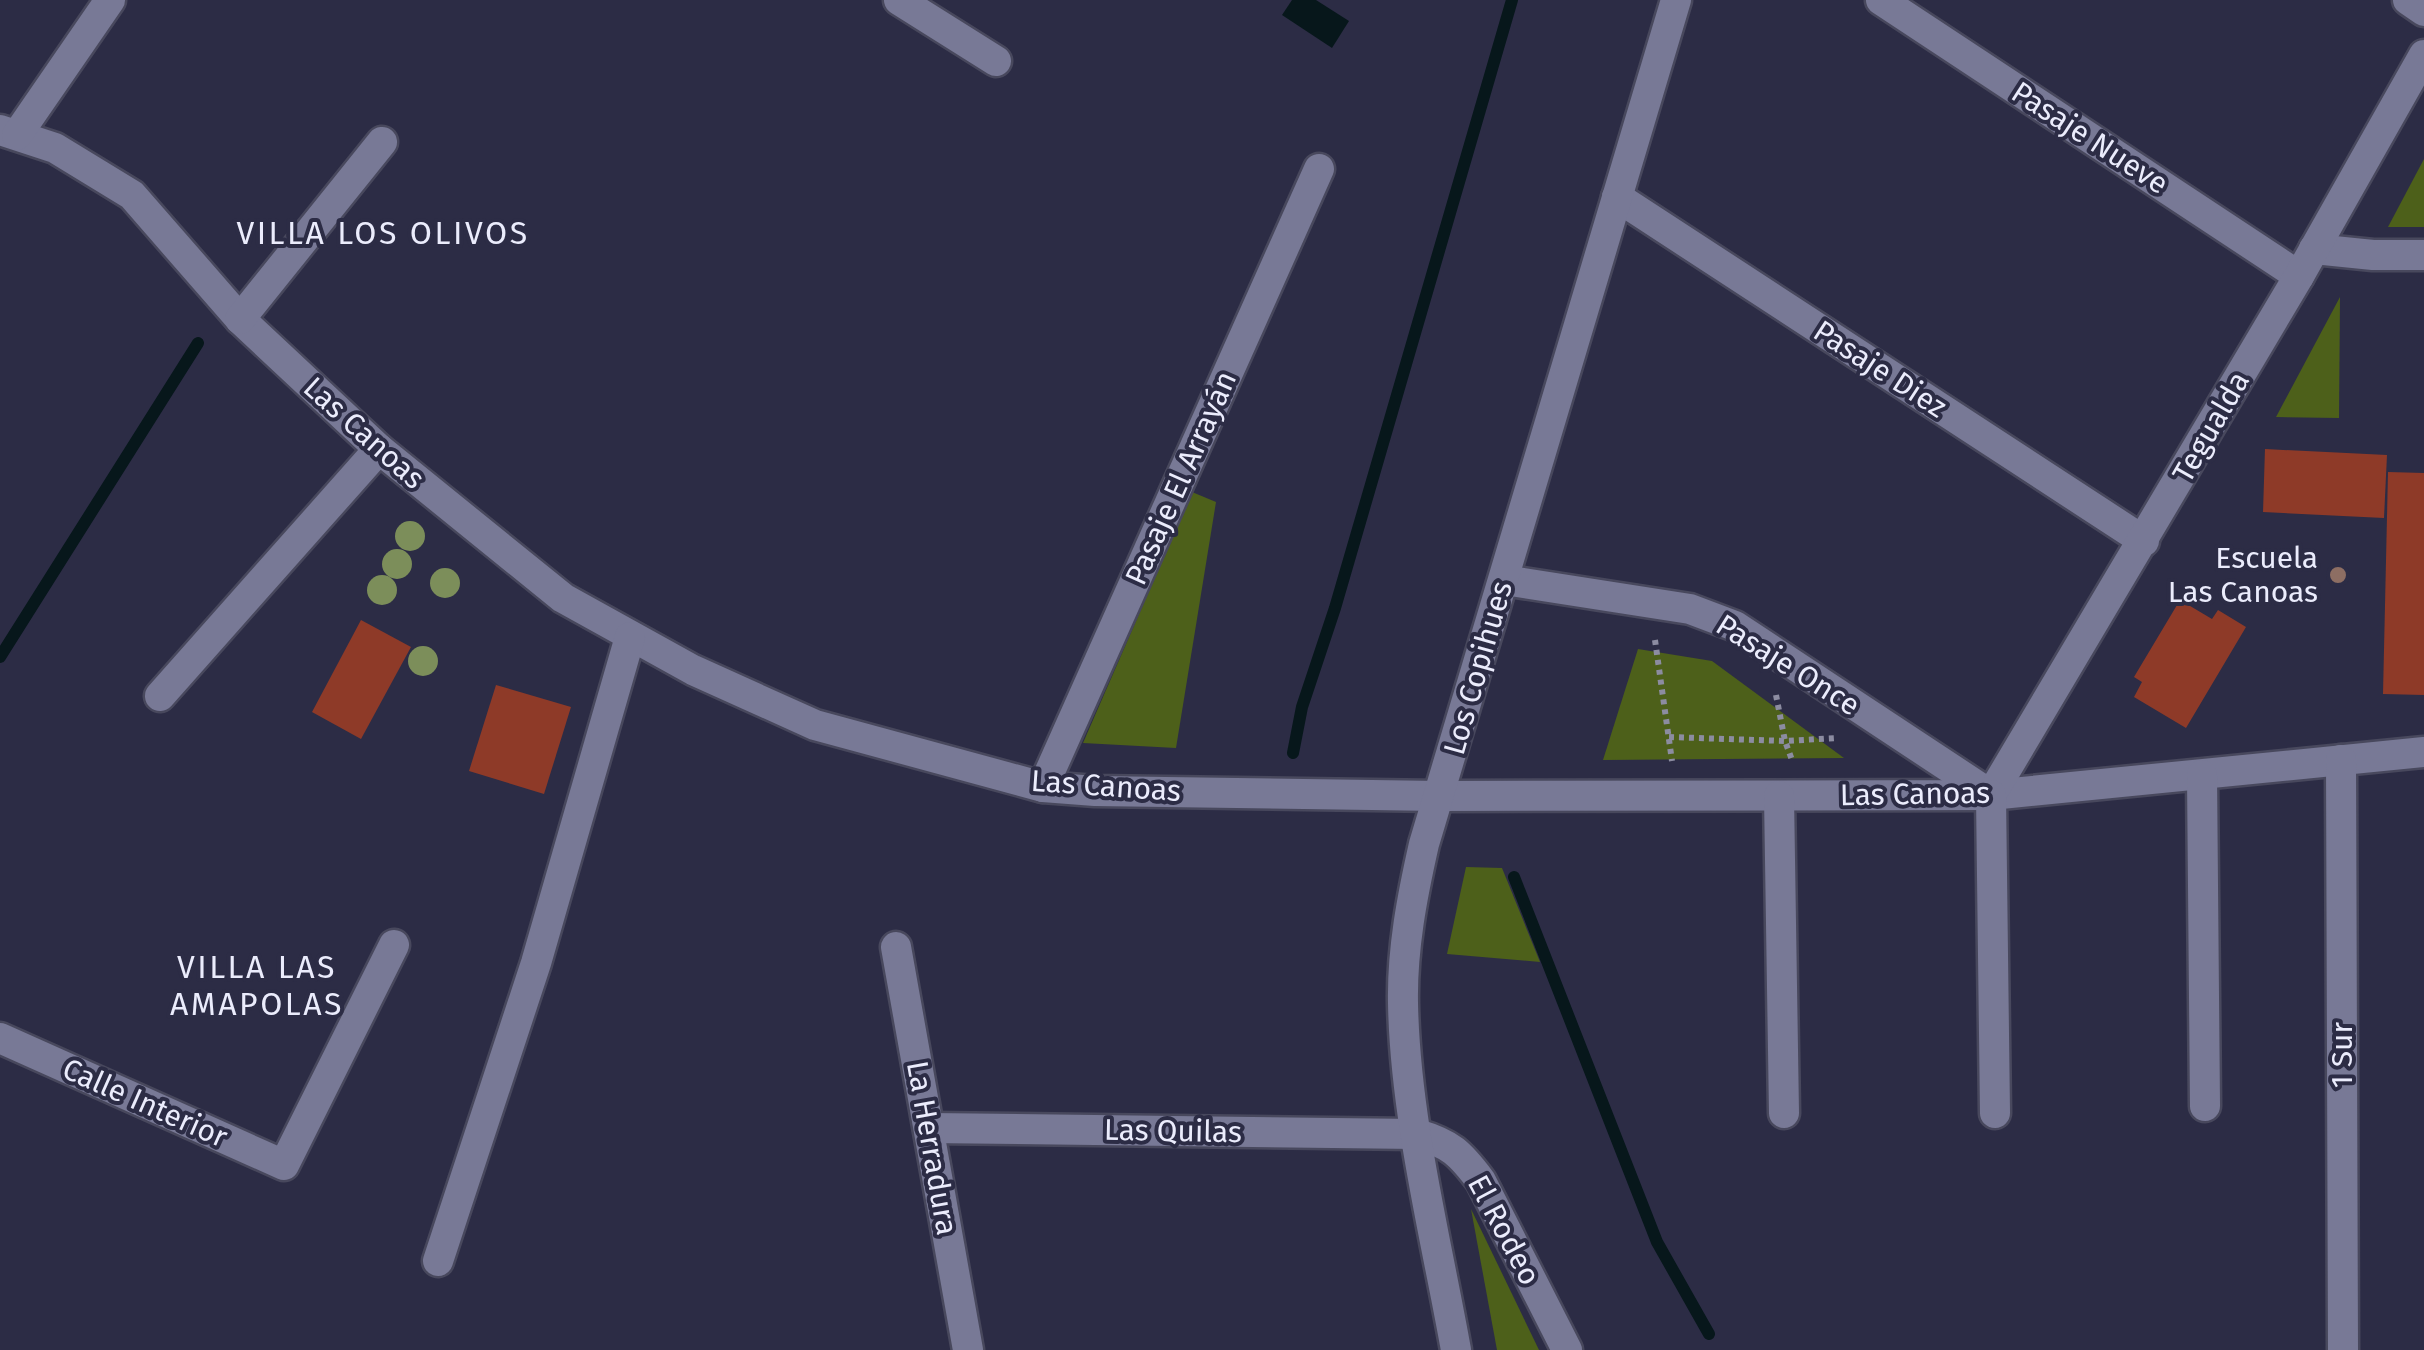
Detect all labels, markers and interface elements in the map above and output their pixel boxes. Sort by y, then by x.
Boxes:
street label: Pasaje Nueve [2005,74,2175,202]
district label: VILLA LOS OLIVOS [236,214,530,252]
street label: Pasaje Diez [1807,313,1953,425]
street label: Tegualda [2165,365,2257,489]
street label: Pasaje El Arrayán [1118,366,1244,590]
street label: Las Canoas [296,369,432,497]
place label: Escuela Las Canoas [2168,540,2318,610]
marker: Escuela Las Canoas [2327,564,2349,586]
street label: Los Copihues [1436,577,1520,759]
street label: Pasaje Once [1709,607,1867,723]
street label: Las Canoas [1030,763,1182,809]
street label: Las Canoas [1840,775,1990,813]
district label: VILLA LAS AMAPOLAS [170,948,344,1023]
street label: 1 Sur [2324,1021,2360,1088]
street label: Calle Interior [57,1051,233,1156]
street label: La Herradura [899,1058,965,1238]
street label: Las Quilas [1104,1112,1242,1150]
street label: El Rodeo [1460,1169,1548,1291]

